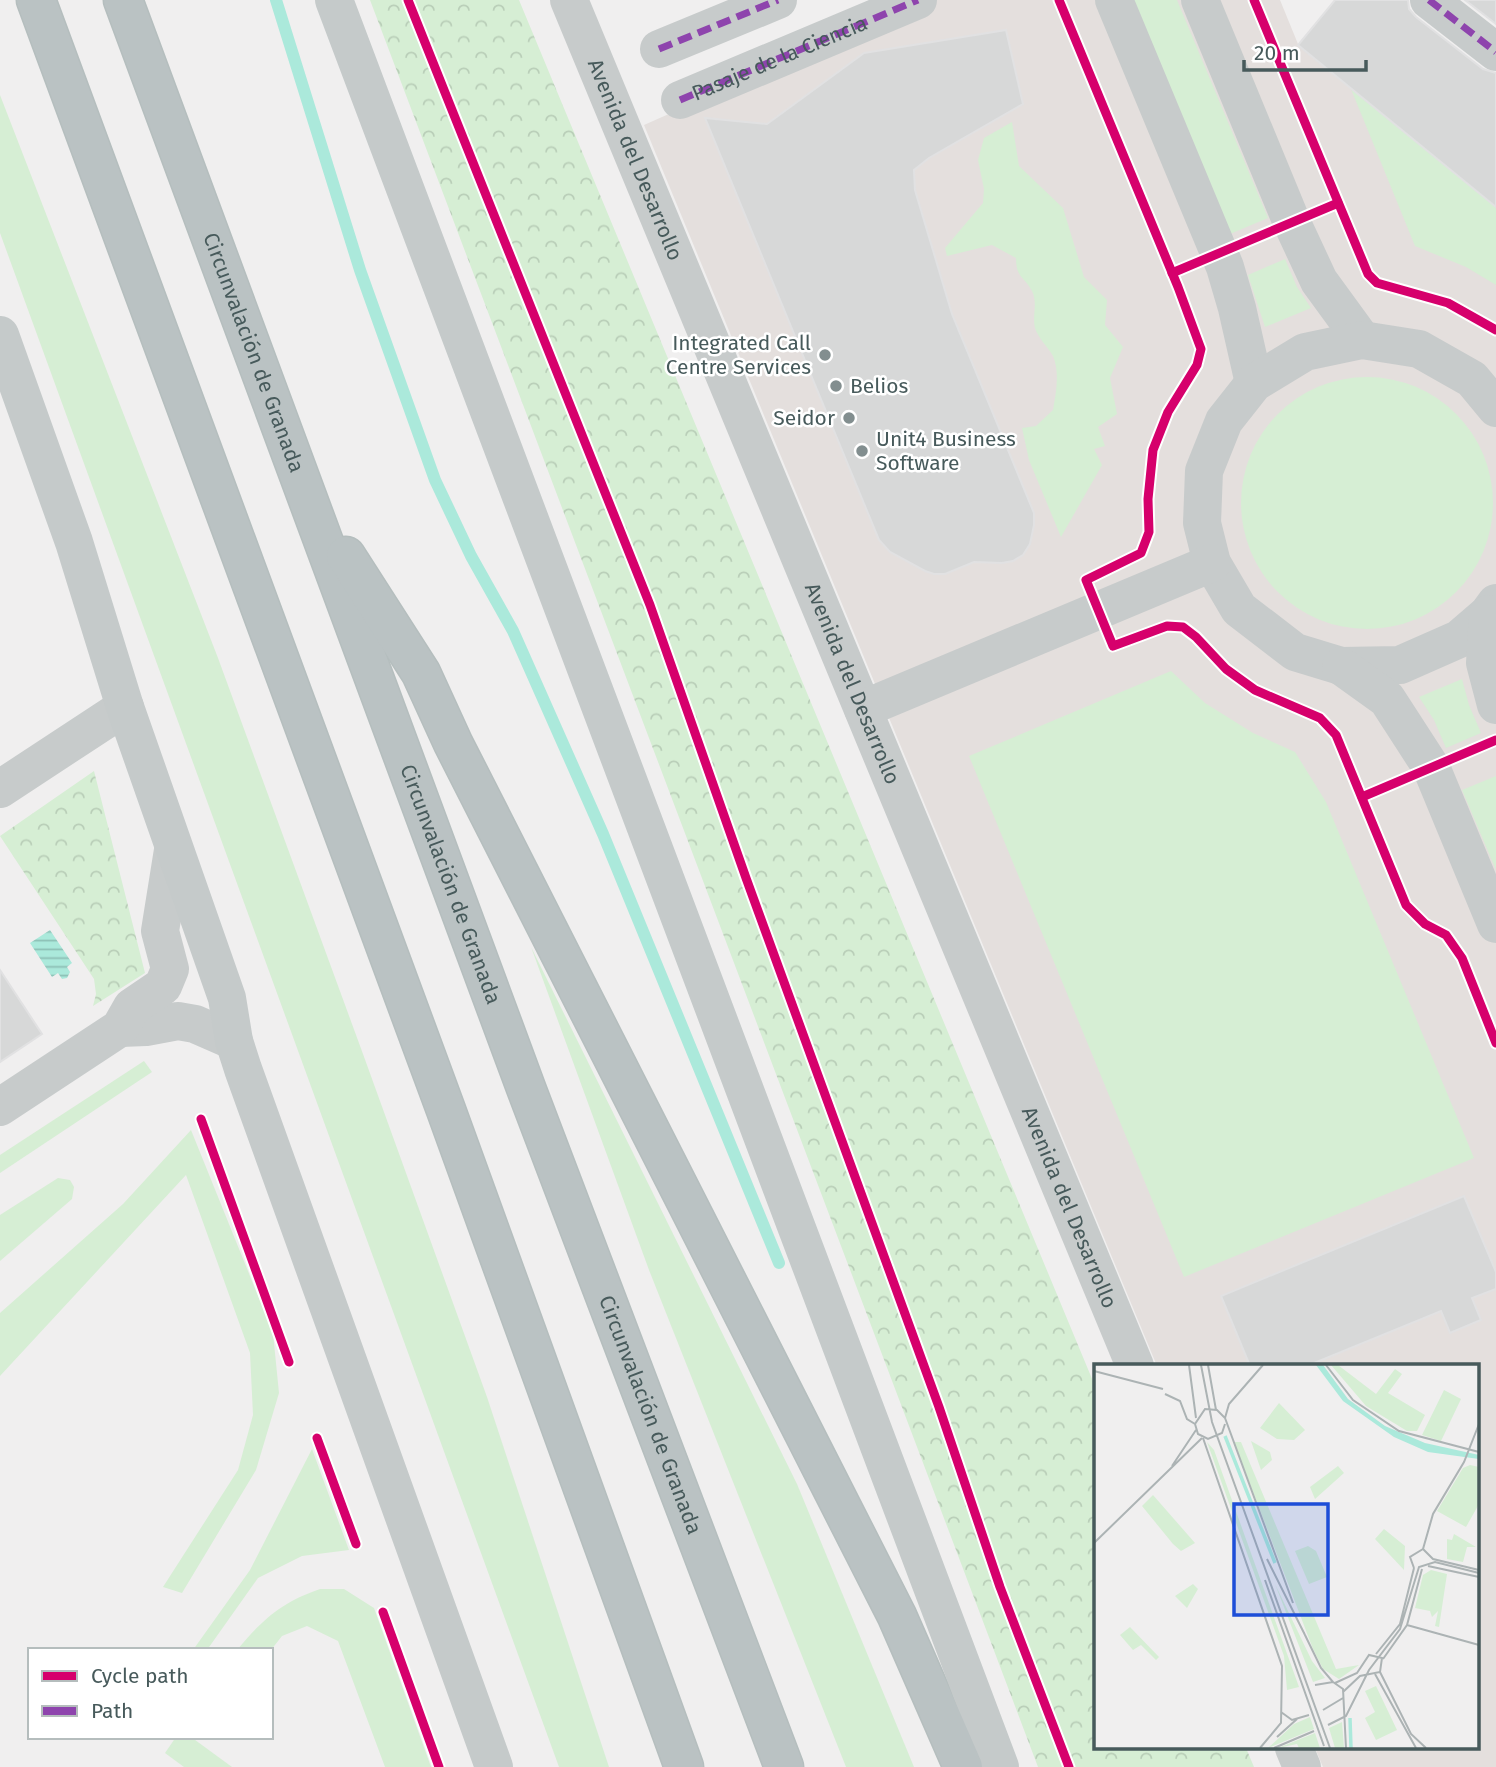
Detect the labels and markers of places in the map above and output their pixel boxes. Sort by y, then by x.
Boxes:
place label: Integrated Call Centre Services [666,330,811,380]
marker: Integrated Call Centre Services [817,347,833,363]
place label: Belios [850,373,909,399]
marker: Belios [828,378,844,394]
place label: Seidor [773,405,835,431]
marker: Seidor [841,410,857,426]
place label: Unit4 Business Software [876,426,1016,476]
marker: Unit4 Business Software [854,443,870,459]

